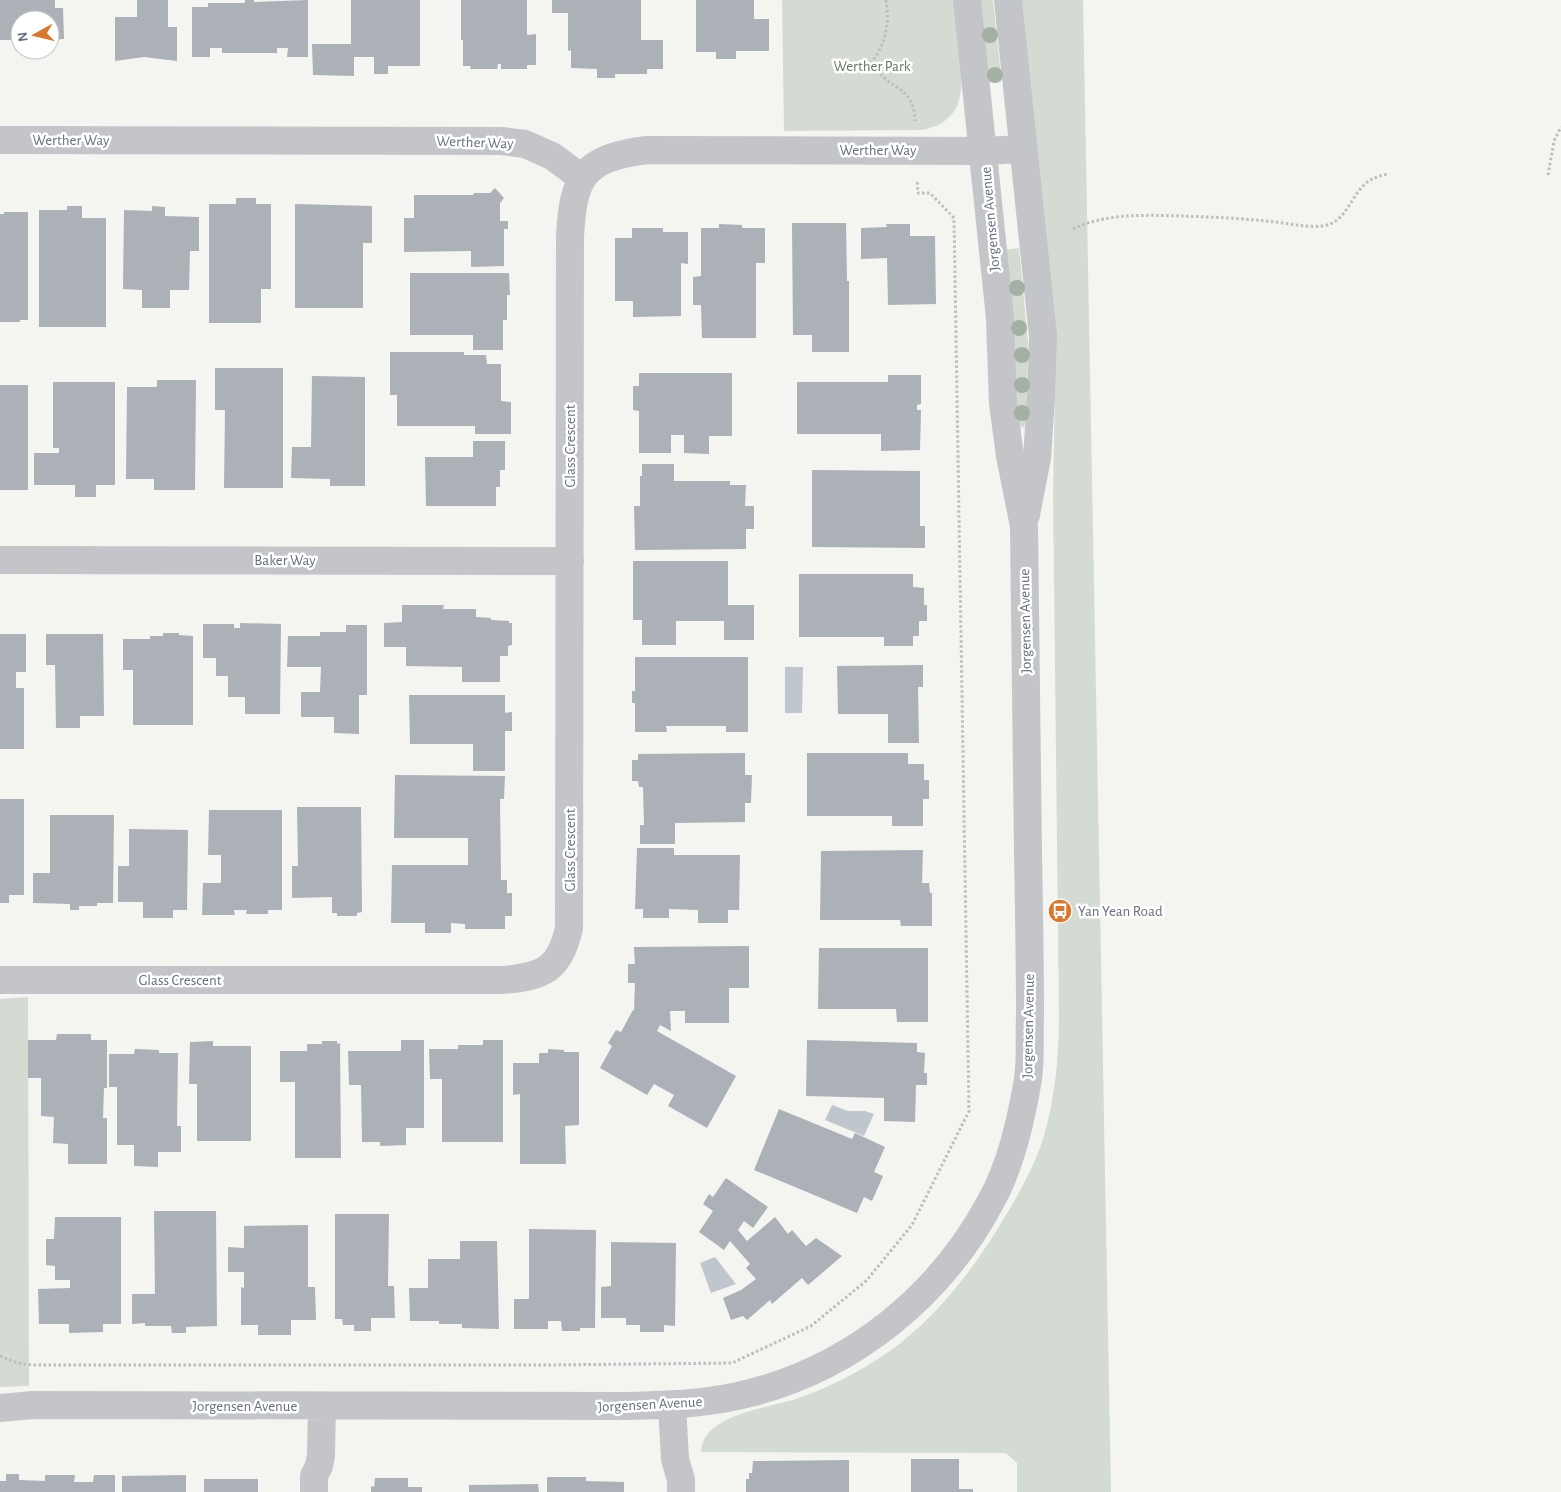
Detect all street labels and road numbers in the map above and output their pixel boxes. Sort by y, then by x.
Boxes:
street label: Werther Way [32,133,110,148]
street label: Werther Way [436,134,514,151]
street label: Werther Way [839,143,917,158]
street label: Jorgensen Avenue [978,166,1003,272]
street label: Glass Crescent [563,404,578,488]
street label: Baker Way [254,553,316,568]
street label: Jorgensen Avenue [1017,568,1034,674]
street label: Glass Crescent [563,808,578,892]
street label: Glass Crescent [138,973,222,988]
street label: Jorgensen Avenue [1020,973,1037,1079]
street label: Jorgensen Avenue [597,1394,703,1415]
street label: Jorgensen Avenue [193,1399,297,1414]

